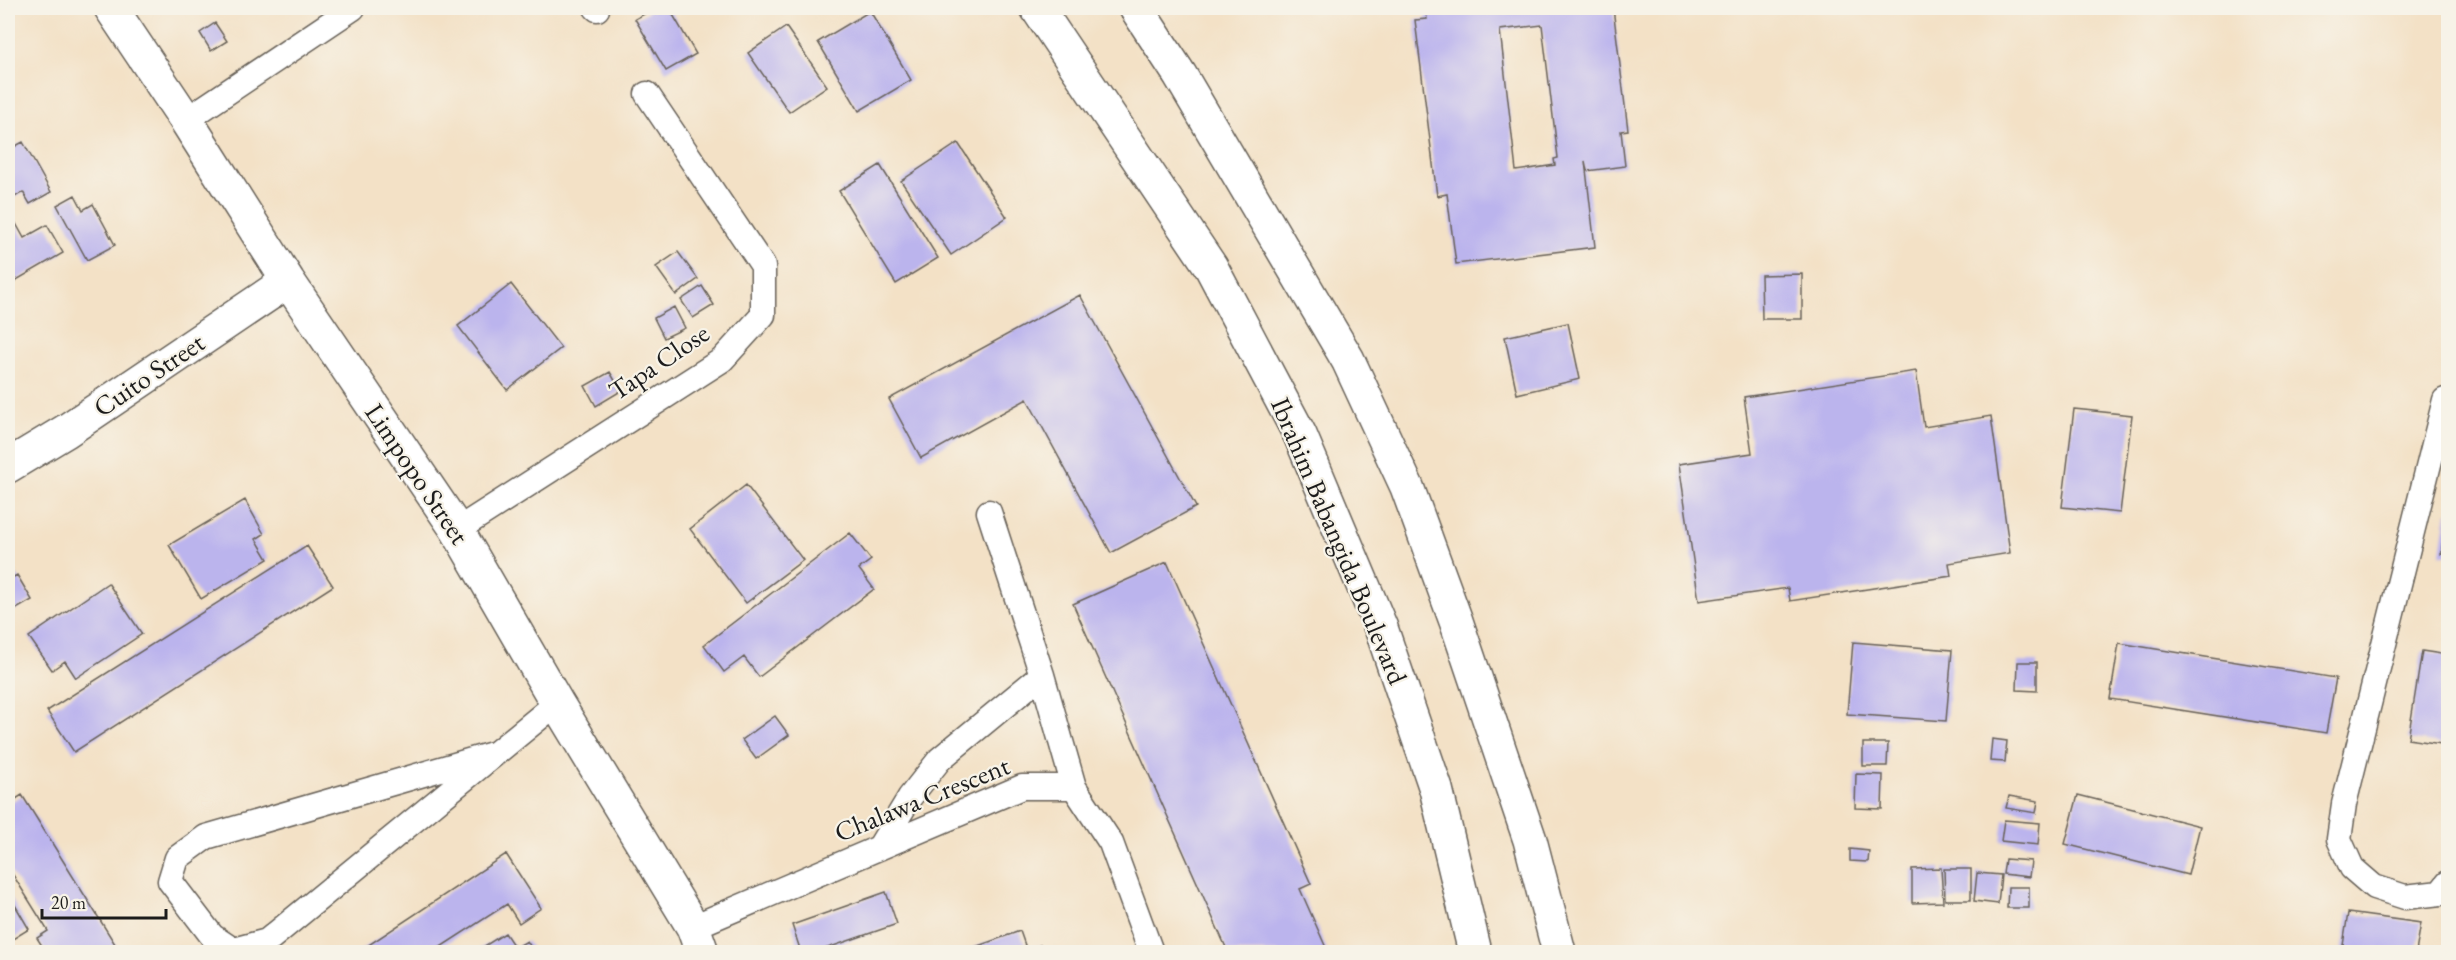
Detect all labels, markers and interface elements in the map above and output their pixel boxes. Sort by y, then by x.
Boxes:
street label: Tapa Close [602,315,716,408]
street label: Cuito Street [86,324,211,424]
street label: Ibrahim Babangida Boulevard [1263,392,1416,690]
street label: Limpopo Street [357,396,478,551]
street label: Chalawa Crescent [829,747,1015,850]
scale bar [42,882,166,920]
text: 20 m [51,891,86,914]

